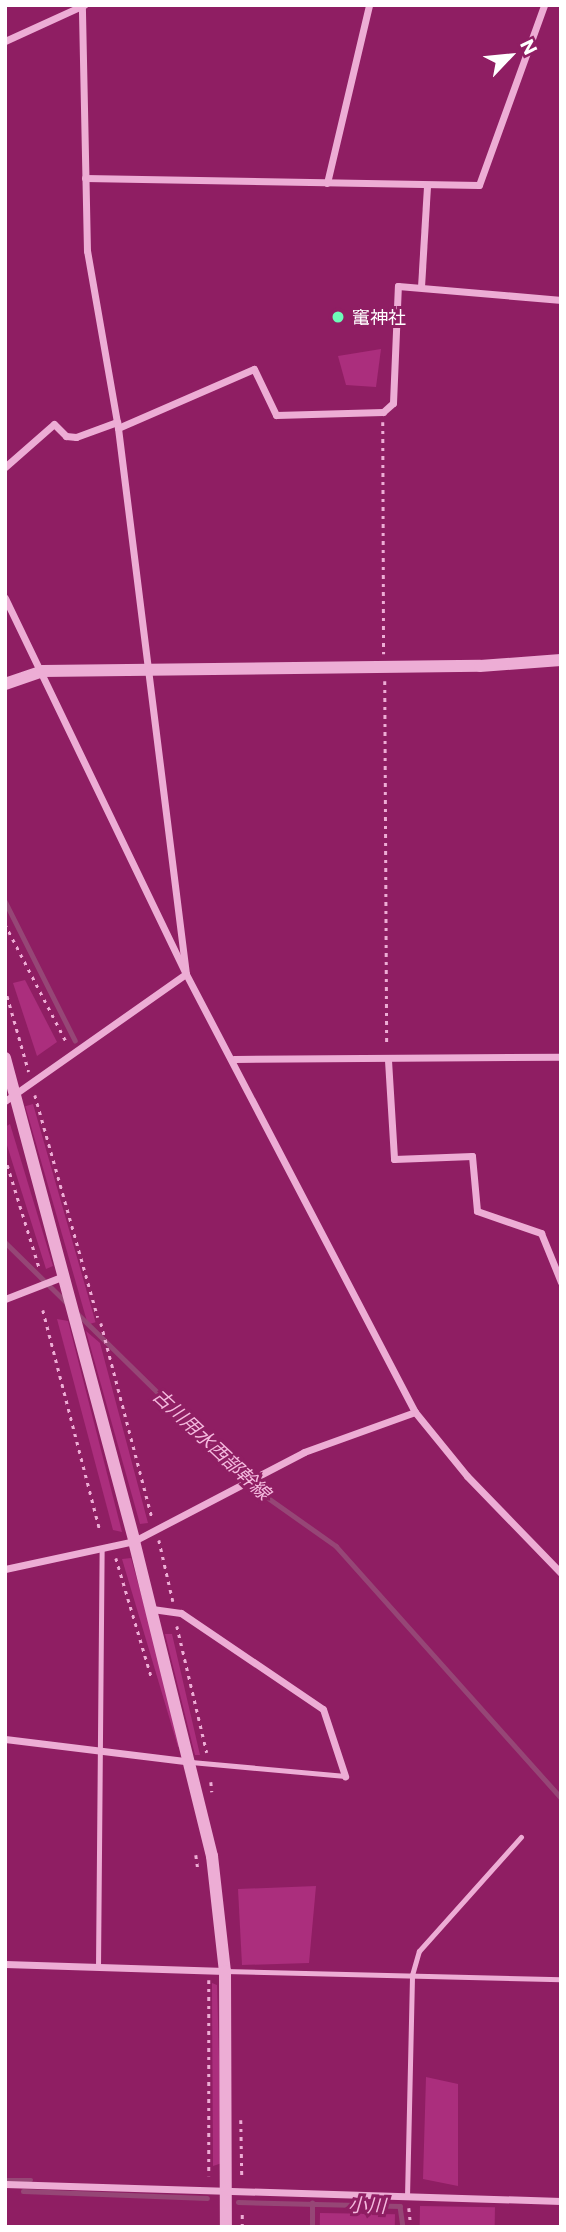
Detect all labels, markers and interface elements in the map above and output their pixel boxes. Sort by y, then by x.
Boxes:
north arrow [475,21,545,91]
text: N [516,35,543,58]
place label: 竃神社 [352,306,406,328]
marker: 竃神社 [330,309,346,325]
water label: 古川用水西部幹線 [149,1384,275,1504]
water label: 小川 [348,2193,386,2217]

